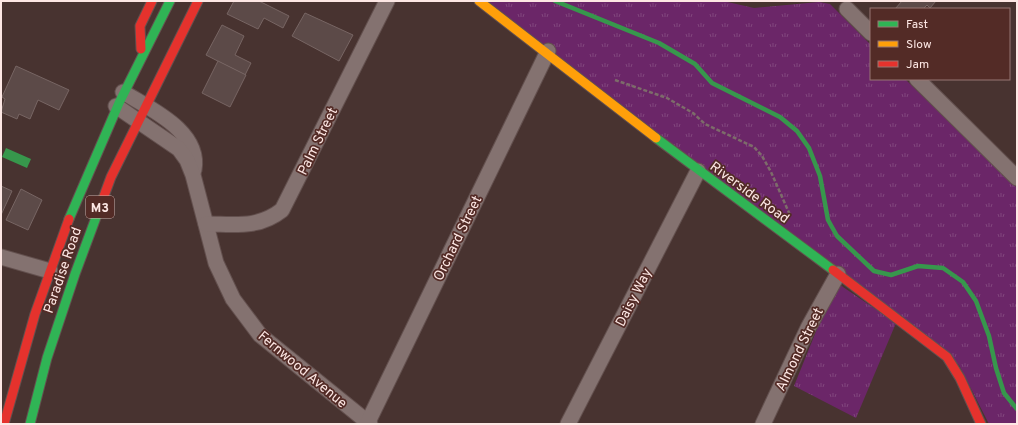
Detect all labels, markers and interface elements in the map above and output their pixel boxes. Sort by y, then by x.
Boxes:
legend [870,8,1010,80]
text: Fast [906,17,928,33]
text: Slow [906,37,932,53]
text: Jam [906,57,929,73]
street label: Palm Street [295,105,342,178]
street label: Riverside Road [706,159,792,228]
street label: Orchard Street [430,193,486,284]
road number: M3 [86,196,114,218]
street label: Paradise Road [41,225,86,316]
street label: Daisy Way [612,266,656,330]
street label: Almond Street [773,305,828,394]
street label: Fernwood Avenue [254,328,350,412]

